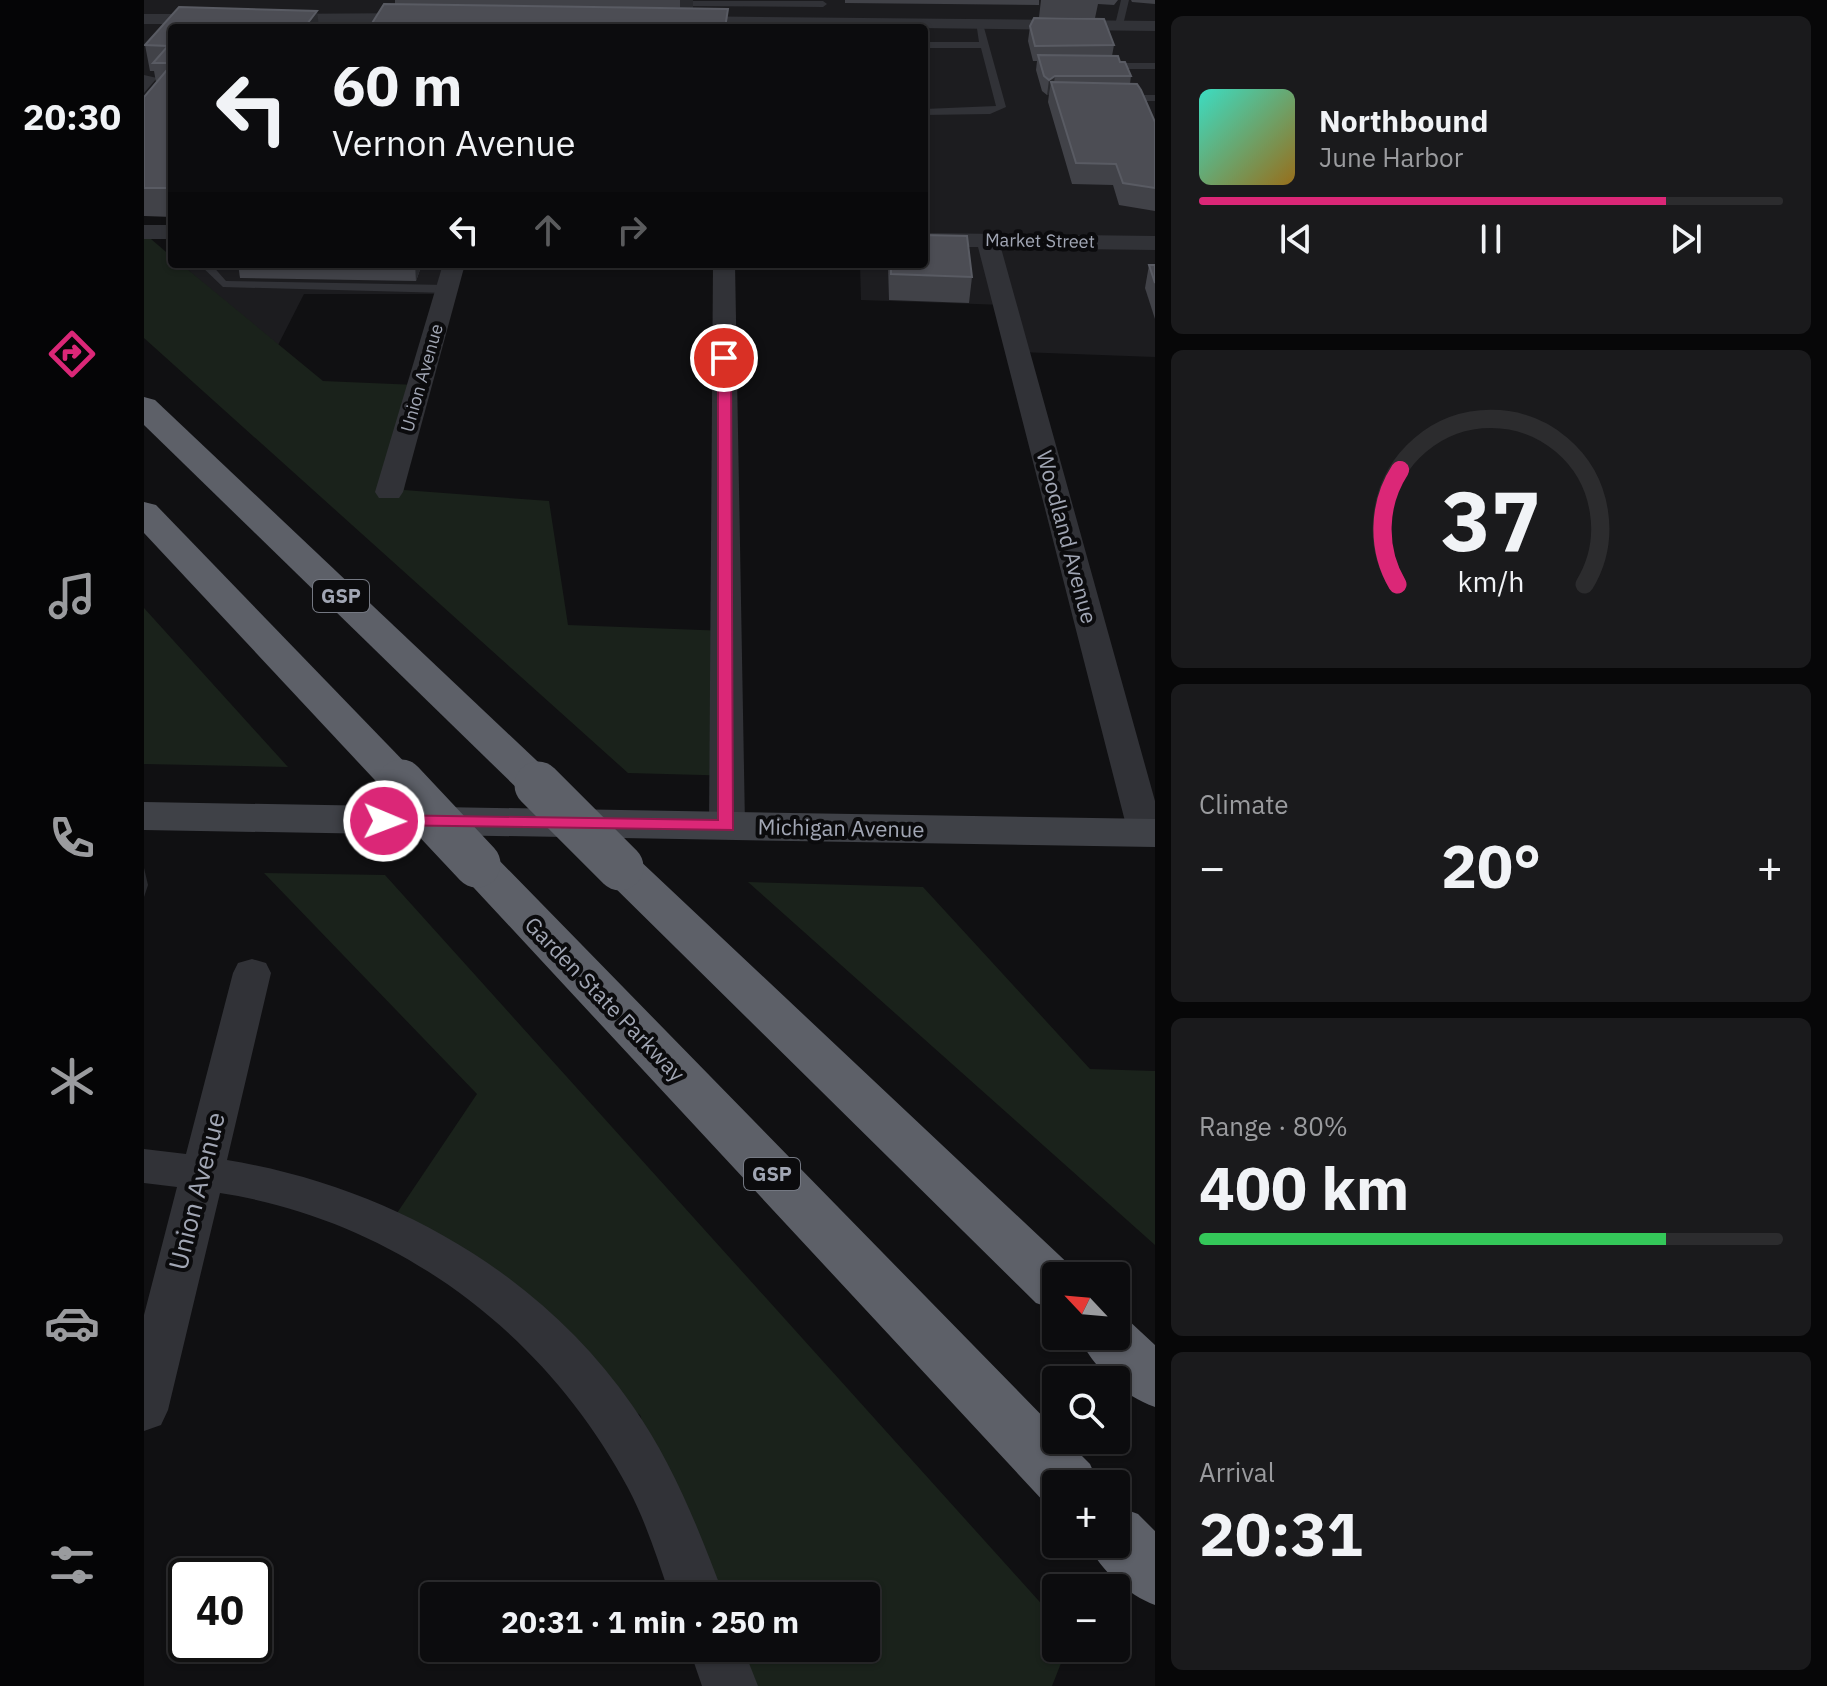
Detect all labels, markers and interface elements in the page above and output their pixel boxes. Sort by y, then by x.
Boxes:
text: 60 m [332,49,462,121]
icon: left [200,56,304,160]
text: 20:30 [23,93,121,140]
text: Northbound [1319,101,1488,140]
text: Vernon Avenue [332,119,576,166]
text: June Harbor [1319,140,1463,174]
icon: left [442,208,486,252]
icon: ahead [526,208,570,252]
icon: right [610,208,654,252]
icon: previous [1274,217,1318,261]
icon: pause [1469,217,1513,261]
icon: next [1664,217,1708,261]
street label: Market Street [985,228,1095,253]
street label: Union Avenue [395,321,448,435]
pin [690,324,758,392]
icon: directions [44,326,100,382]
icon: arrive [702,336,746,380]
street label: Woodland Avenue [1030,447,1105,627]
text: 37 [1441,466,1541,574]
text: km/h [1457,563,1525,600]
icon: music [44,568,100,624]
road number: GSP [313,580,369,612]
position arrow [342,779,426,863]
text: Climate [1199,787,1289,821]
icon: phone [44,810,100,866]
street label: Michigan Avenue [757,812,925,843]
text: 20° [1441,826,1541,905]
text: − [1199,838,1225,895]
text: + [1757,838,1783,895]
street label: Garden State Parkway [519,910,692,1087]
icon: climate [44,1053,100,1109]
street label: Union Avenue [160,1108,232,1273]
text: Range · 80% [1199,1109,1348,1143]
text: 400 km [1199,1148,1409,1227]
road number: GSP [744,1158,800,1190]
north arrow [1042,1262,1130,1350]
map controls [1042,1262,1130,1662]
icon: car [44,1295,100,1351]
button: search [1042,1366,1130,1454]
text: Arrival [1199,1455,1275,1489]
button: + [1042,1470,1130,1558]
text: 20:31 [1199,1494,1363,1573]
icon: filters [44,1537,100,1593]
speed limit sign: 40 [168,1558,272,1662]
button: − [1042,1574,1130,1662]
text: 20:31 · 1 min · 250 m [501,1602,799,1641]

